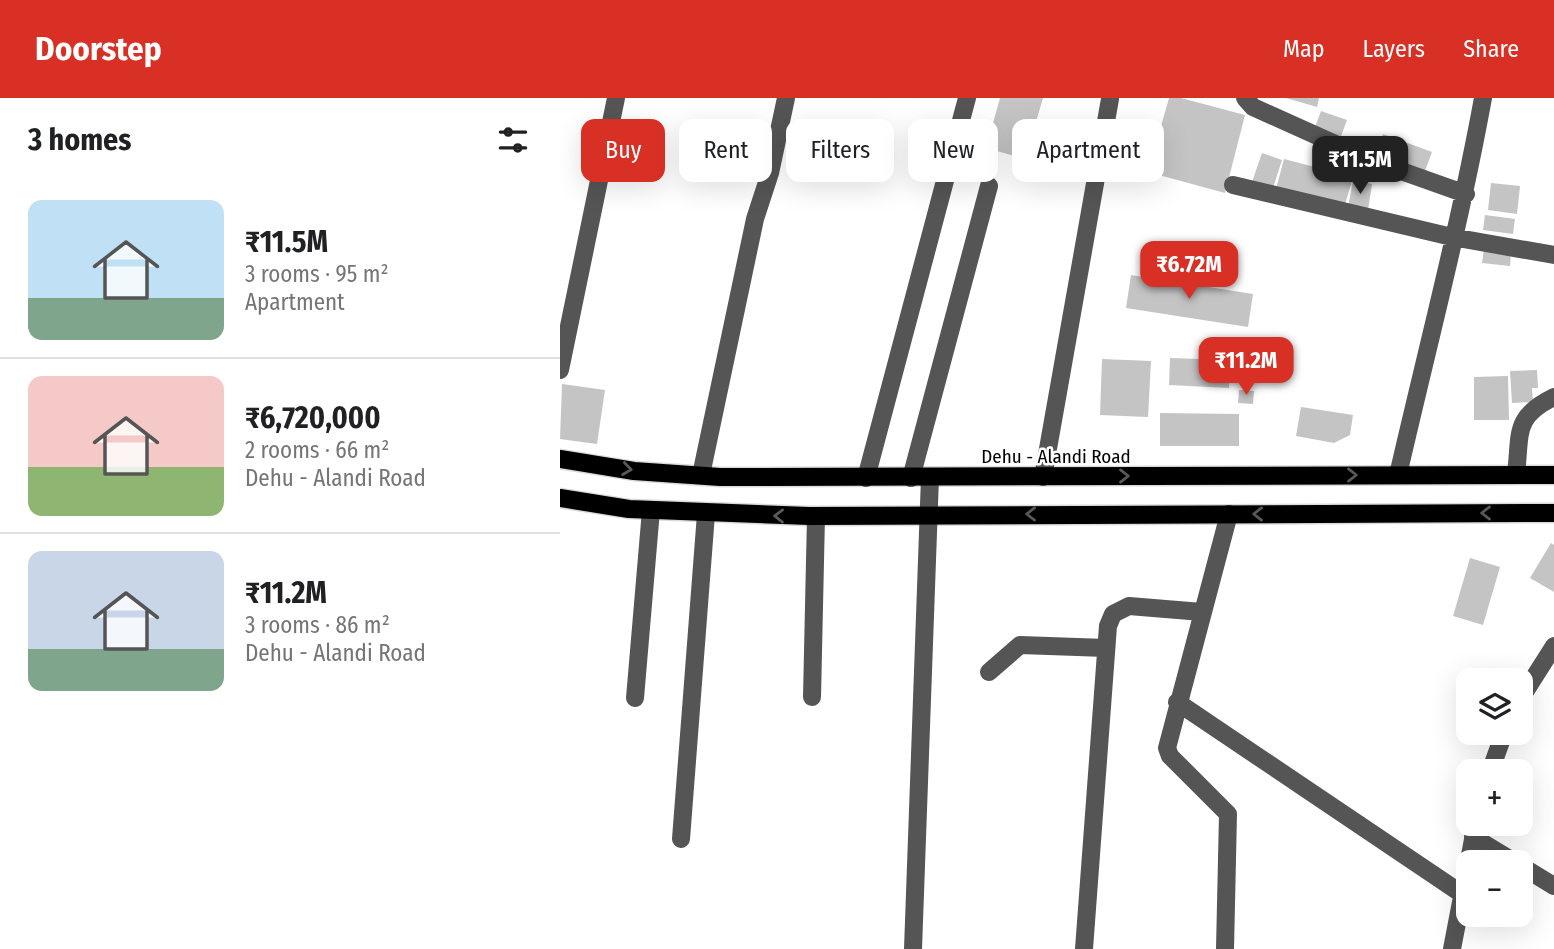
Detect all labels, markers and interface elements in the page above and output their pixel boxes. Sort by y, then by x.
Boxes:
text: Doorstep [35,29,162,69]
text: Map [1283,35,1325,63]
text: Layers [1363,35,1425,63]
text: Share [1463,35,1519,63]
chip: Buy [581,119,665,182]
chip: Rent [679,119,772,182]
chip: Filters [786,119,894,182]
chip: New [908,119,998,182]
chip: Apartment [1012,119,1164,182]
icon: filters [494,121,532,159]
text: 3 homes [28,122,131,158]
pin: ₹11.5M [1303,136,1417,196]
text: ₹11.5M [1328,145,1392,173]
text: ₹11.5M [245,224,328,260]
icon: home [84,228,168,312]
pin: ₹6.72M [1132,242,1246,301]
text: ₹6.72M [1156,250,1222,278]
text: 3 rooms · 95 m² [245,260,389,288]
text: Apartment [245,288,345,316]
pin: ₹11.2M [1189,338,1303,397]
text: ₹11.2M [1215,346,1277,374]
text: ₹6,720,000 [245,400,381,436]
icon: home [84,404,168,488]
text: 2 rooms · 66 m² [245,436,389,464]
street label: Dehu - Alandi Road [981,445,1131,468]
one-way arrow [622,462,633,477]
text: Dehu - Alandi Road [245,464,426,492]
one-way arrow [1347,467,1357,483]
one-way arrow [1119,468,1130,484]
one-way arrow [1480,505,1491,521]
one-way arrow [1253,506,1263,522]
one-way arrow [1025,507,1036,522]
one-way arrow [773,508,784,524]
text: ₹11.2M [245,575,327,611]
icon: home [84,579,168,663]
text: 3 rooms · 86 m² [245,611,390,639]
text: Dehu - Alandi Road [245,639,426,667]
map controls [1456,668,1533,927]
button: layers [1456,668,1533,745]
button: + [1456,759,1533,836]
button: − [1456,850,1533,927]

